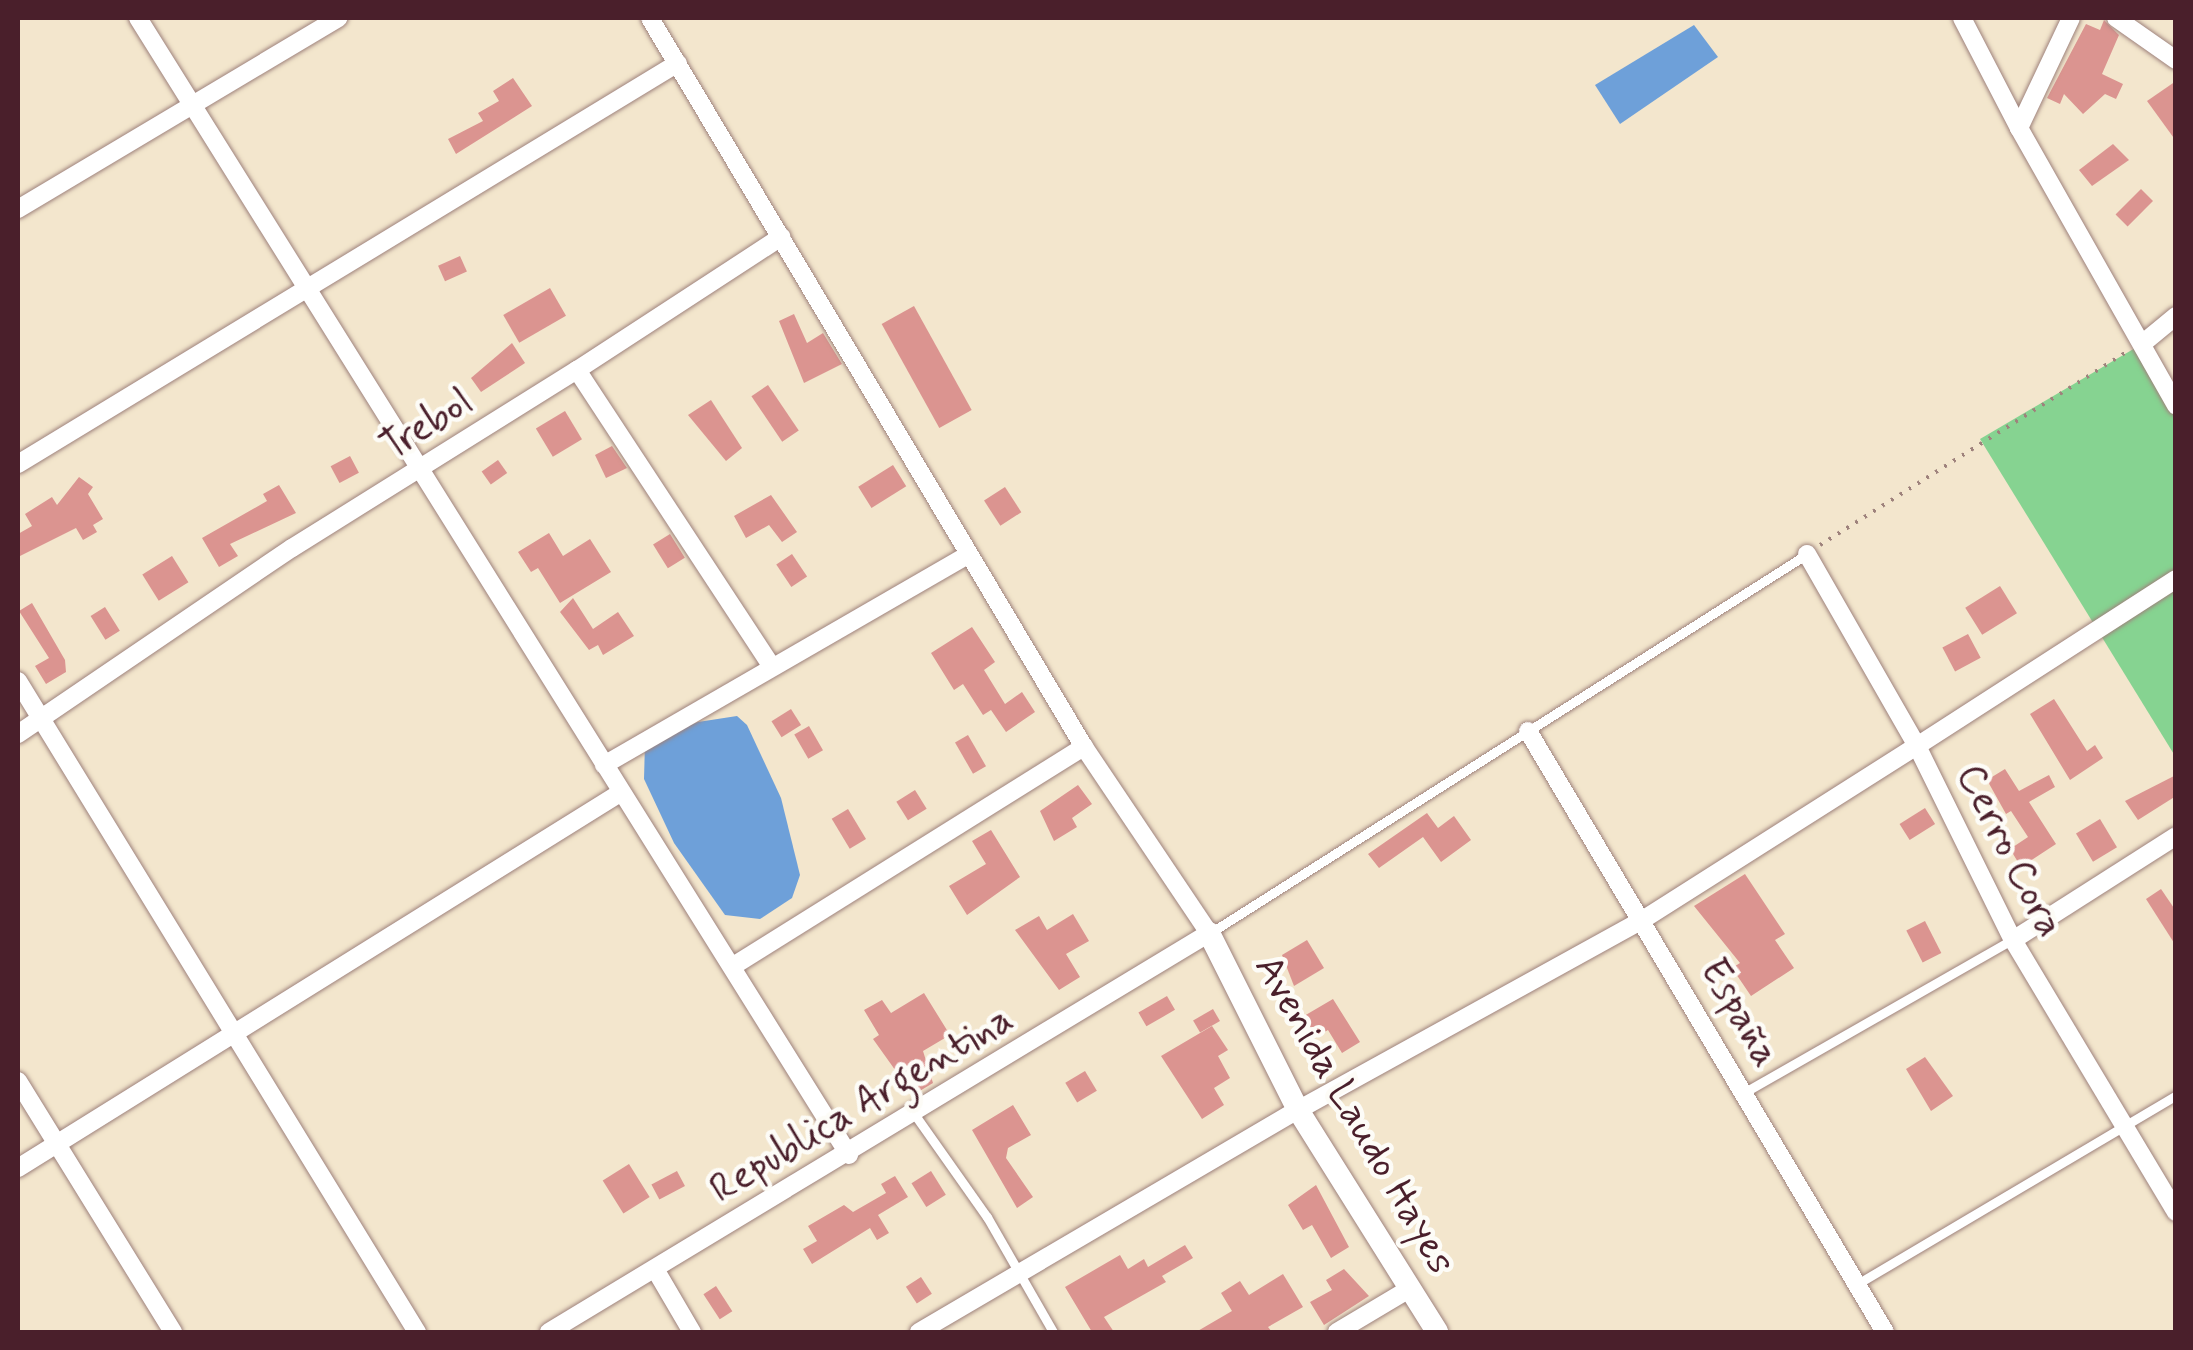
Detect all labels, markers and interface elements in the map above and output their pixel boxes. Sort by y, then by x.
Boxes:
street label: Trebol [372,378,482,472]
street label: Cerro Cora [1945,756,2073,946]
street label: España [1689,950,1789,1076]
street label: Avenida Laudo Hayes [1245,951,1463,1279]
street label: Republica Argentina [702,996,1022,1214]

